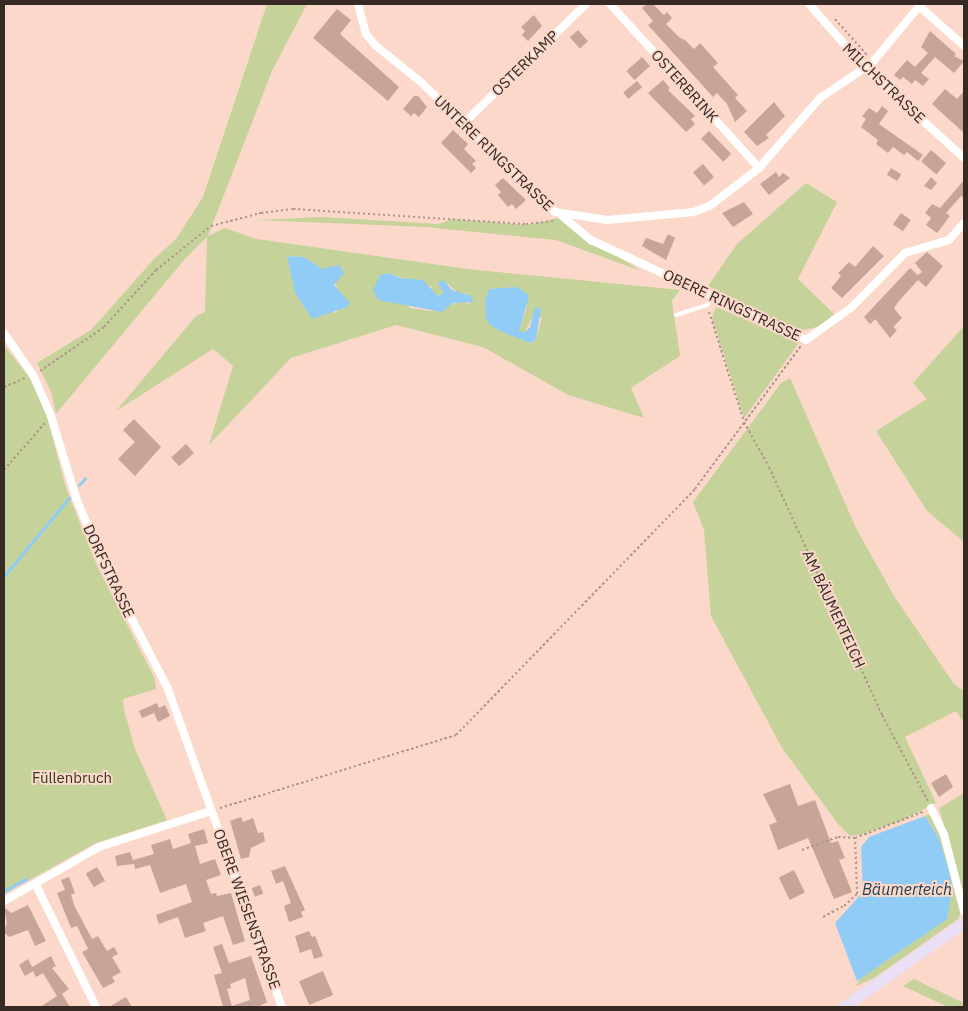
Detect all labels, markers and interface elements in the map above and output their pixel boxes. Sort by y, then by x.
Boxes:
street label: OSTERKAMP [488,26,562,100]
street label: MILCHSTRASSE [839,39,929,127]
street label: OSTERBRINK [648,46,722,126]
street label: UNTERE RINGSTRASSE [431,91,557,215]
street label: OBERE RINGSTRASSE [660,265,804,345]
street label: DORFSTRASSE [79,521,139,621]
street label: AM BÄUMERTEICH [799,547,869,671]
park label: Füllenbruch [32,769,112,787]
street label: OBERE WIESENSTRASSE [210,826,284,992]
water label: Bäumerteich [862,879,952,899]

